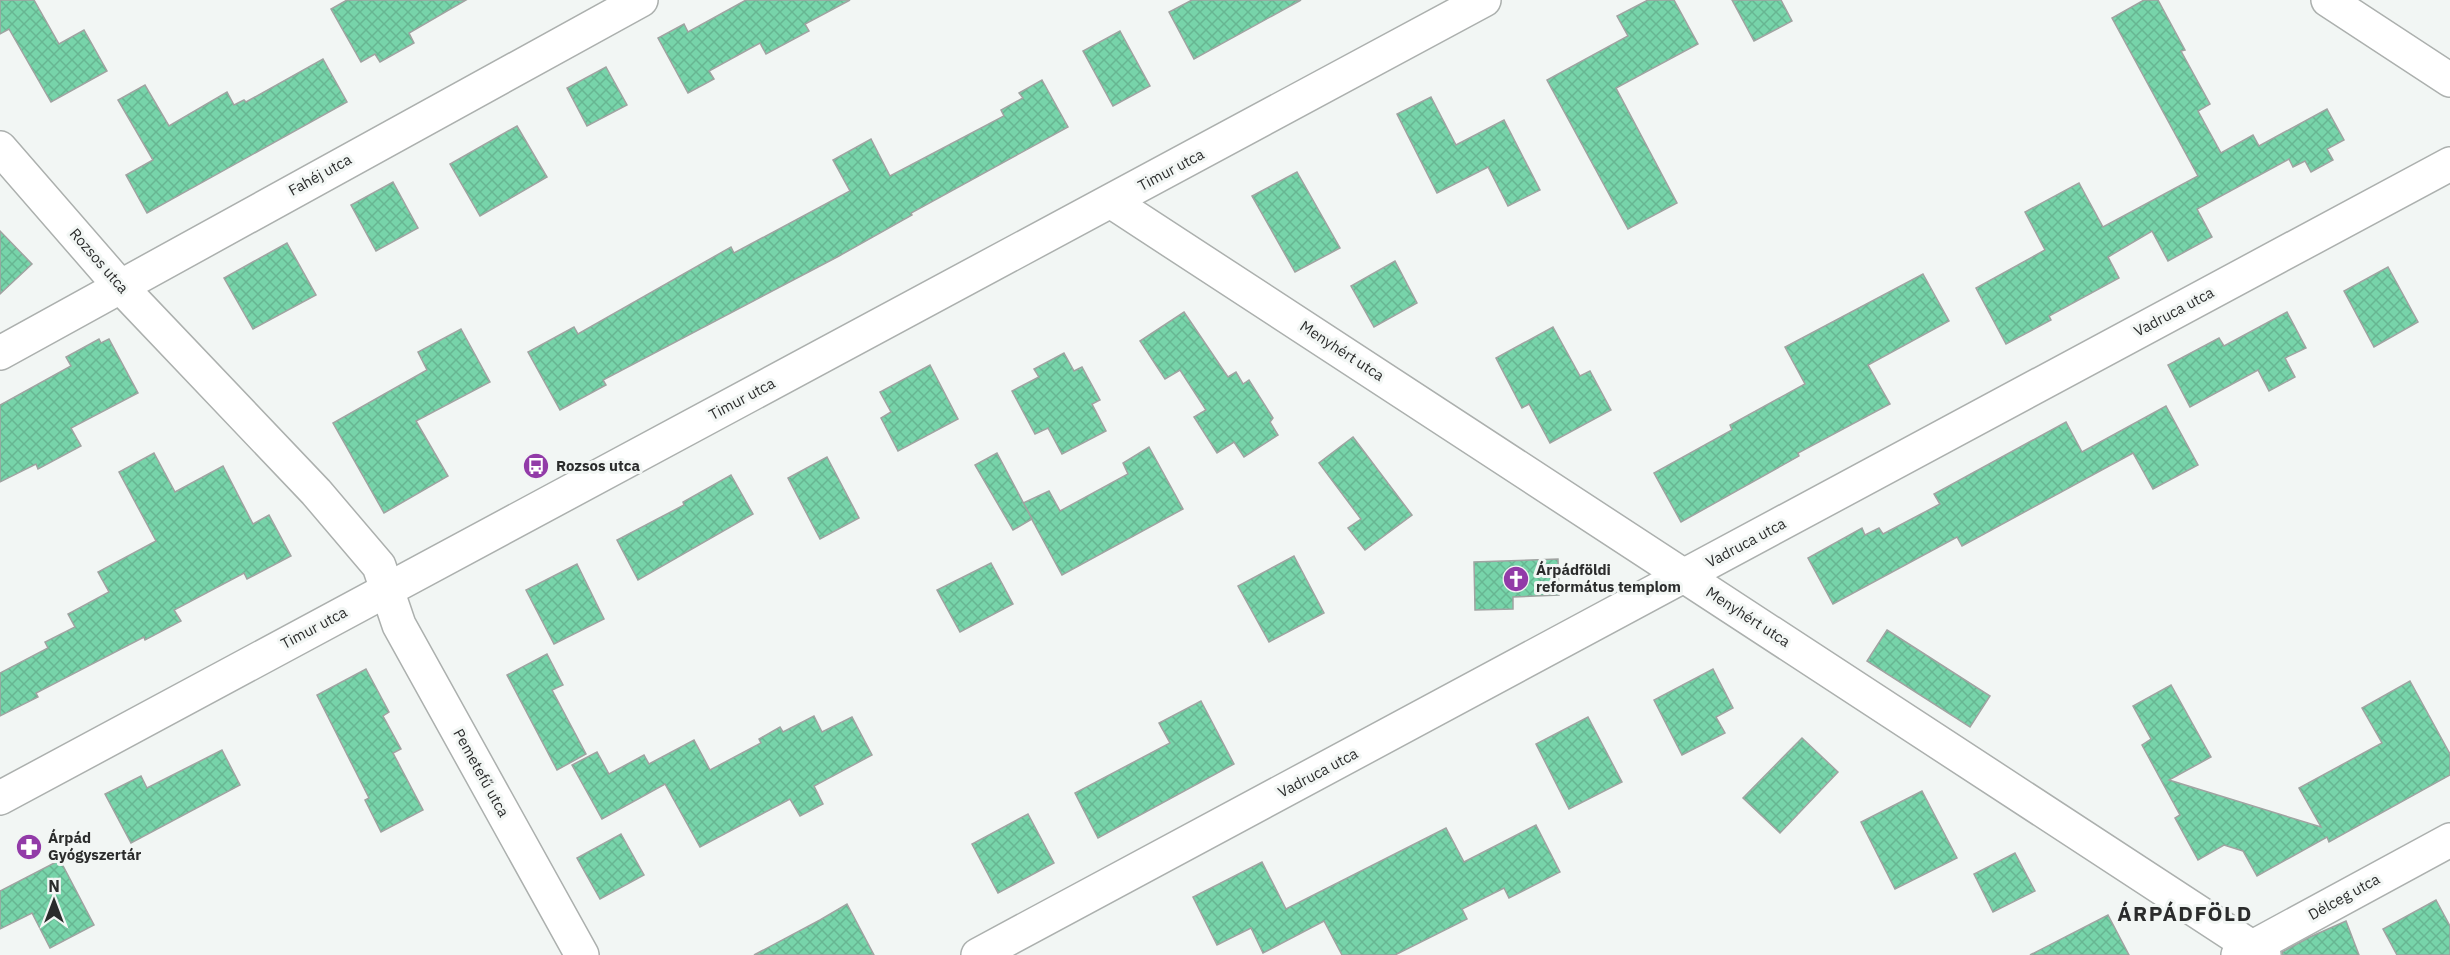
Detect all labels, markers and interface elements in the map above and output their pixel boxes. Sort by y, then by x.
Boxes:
street label: Timur utca [1134,144,1207,195]
street label: Fahéj utca [285,149,355,200]
street label: Rozsos utca [66,224,133,297]
street label: Vadruca utca [2131,283,2217,341]
street label: Menyhért utca [1297,316,1388,385]
street label: Timur utca [705,373,778,424]
bus stop icon: Rozsos utca [521,451,551,481]
place label: Rozsos utca [556,456,640,475]
street label: Vadruca utca [1703,514,1789,572]
place label: Árpádföldi református templom [1536,560,1681,596]
church icon: Árpádföldi református templom [1501,564,1531,594]
street label: Menyhért utca [1703,582,1794,651]
street label: Timur utca [277,602,350,653]
street label: Pemetefű utca [449,725,514,820]
street label: Vadruca utca [1275,744,1361,802]
place label: Árpád Gyógyszertár [48,828,141,864]
pharmacy icon: Árpád Gyógyszertár [14,832,44,862]
street label: Délceg utca [2305,869,2383,924]
north arrow [24,871,84,931]
text: N [48,876,60,896]
district label: ÁRPÁDFÖLD [2117,899,2253,927]

